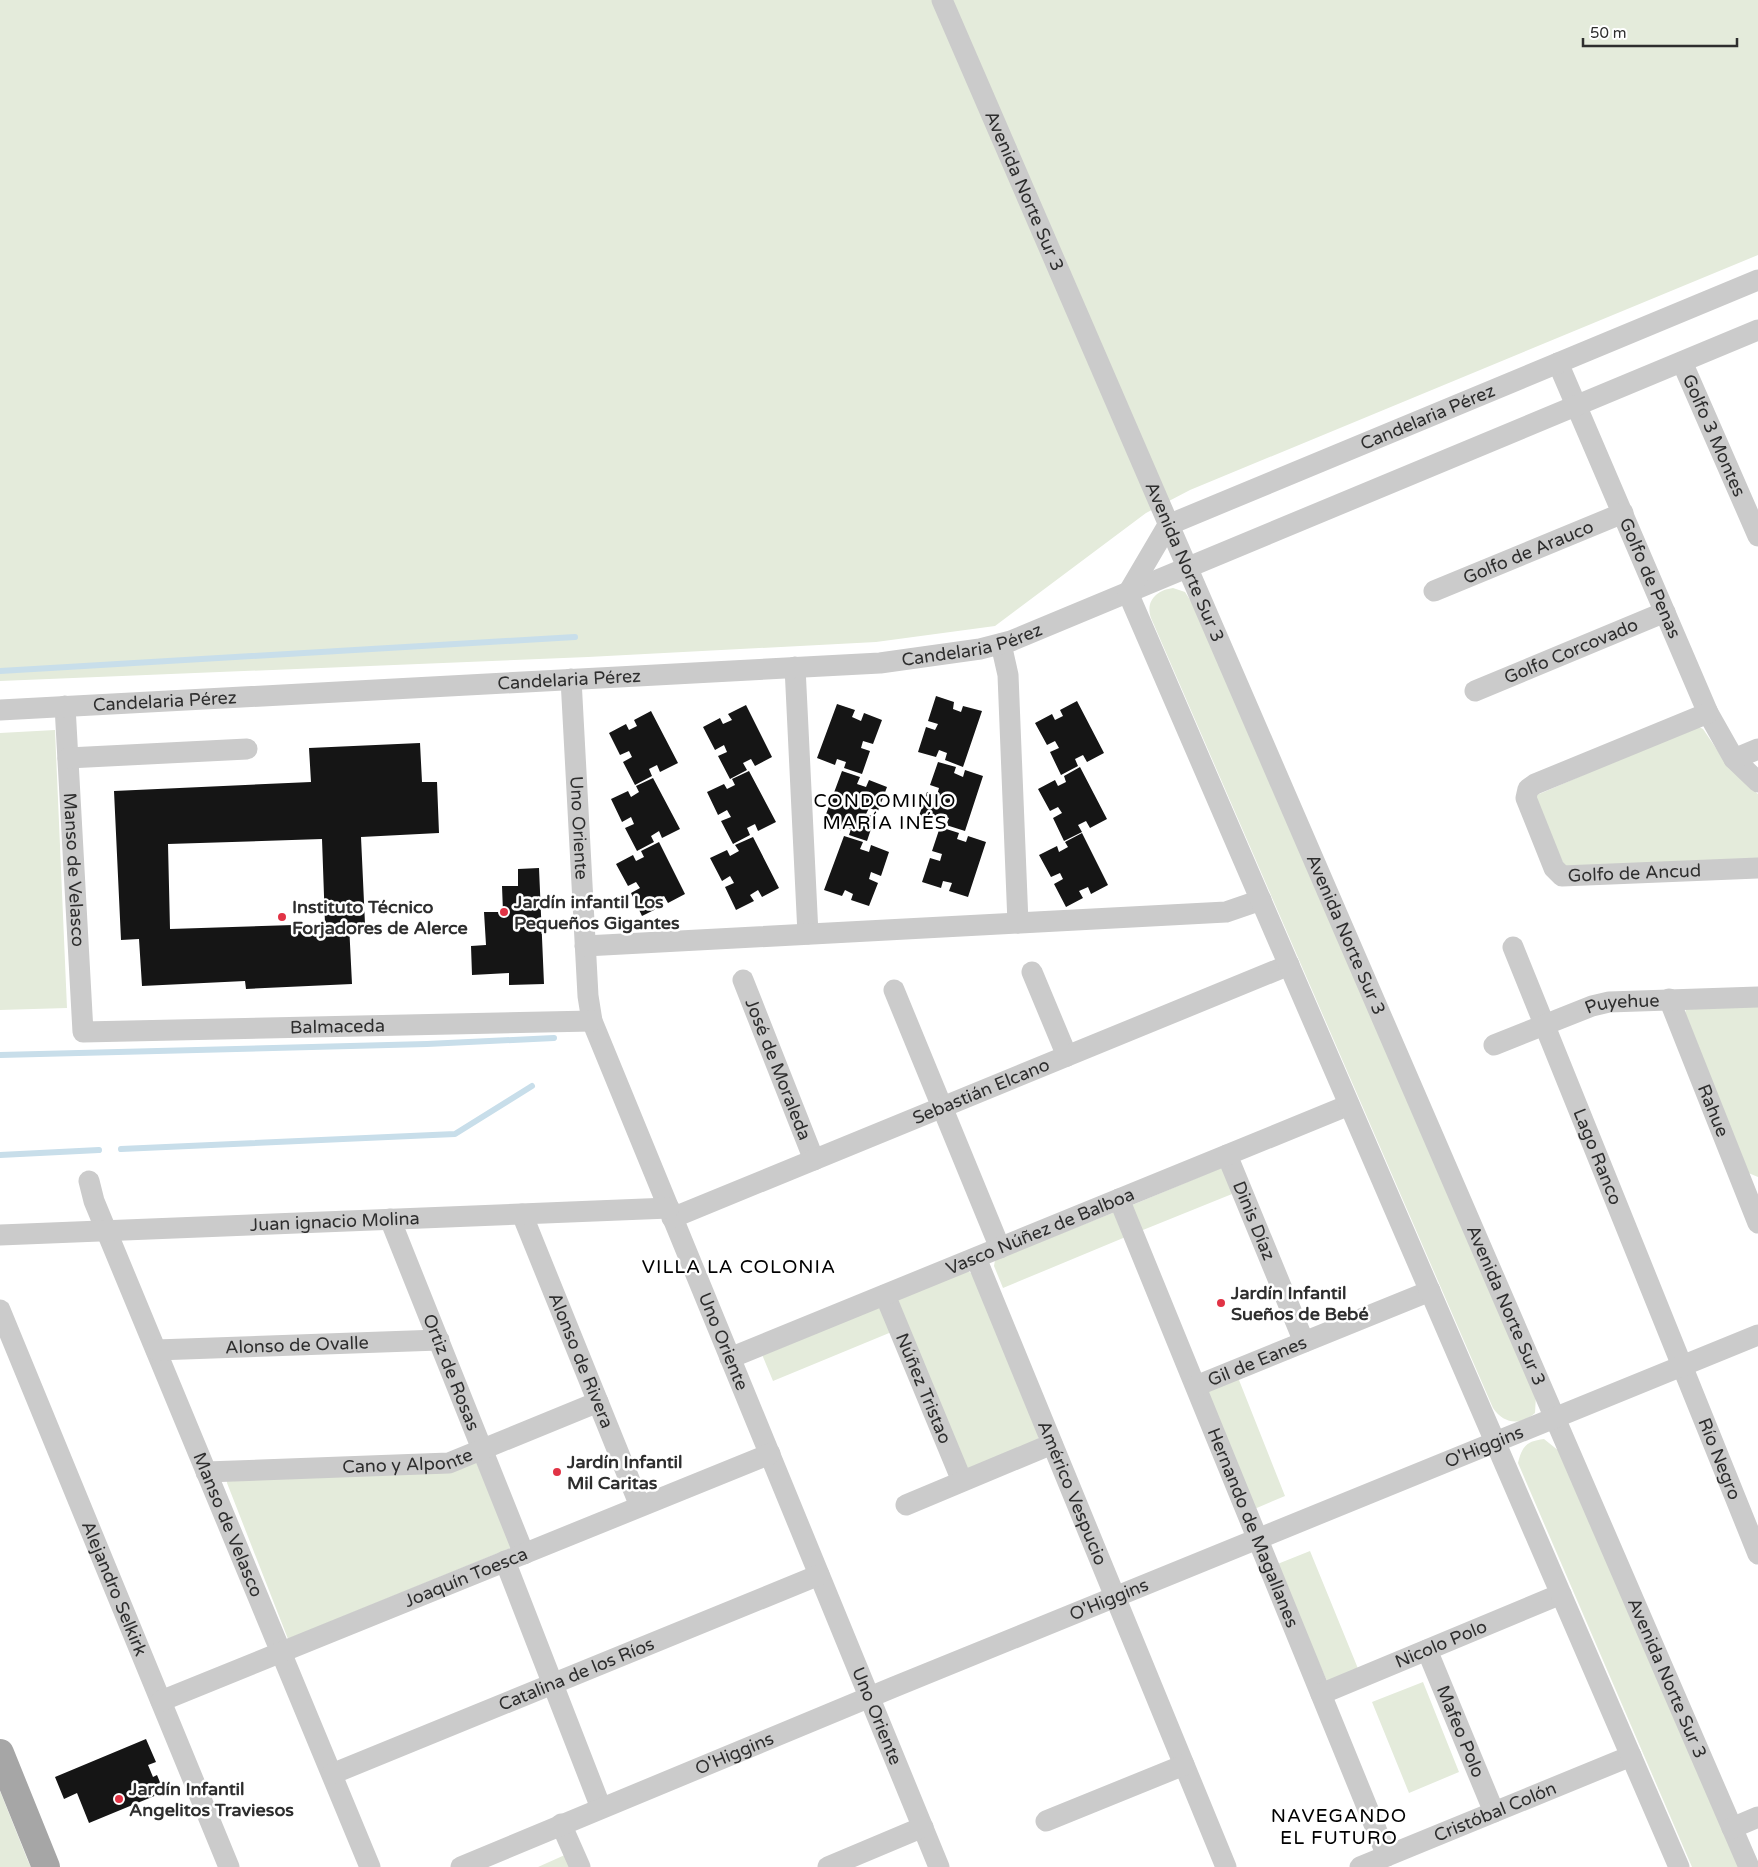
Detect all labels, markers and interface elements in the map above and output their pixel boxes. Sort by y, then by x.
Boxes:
scale bar [1583,15,1737,47]
text: 50 m [1590,24,1627,42]
street label: Avenida Norte Sur 3 [980,107,1069,274]
street label: Golfo 3 Montes [1678,371,1750,500]
street label: Candelaria Pérez [1357,379,1498,455]
street label: Avenida Norte Sur 3 [1140,478,1229,645]
street label: Golfo de Penas [1615,514,1686,642]
street label: Golfo de Arauco [1460,515,1597,589]
street label: Golfo Corcovado [1501,613,1641,689]
street label: Candelaria Pérez [900,618,1045,671]
street label: Candelaria Pérez [497,665,642,694]
street label: Candelaria Pérez [92,686,237,716]
street label: Uno Oriente [565,775,593,880]
district label: CONDOMINIO MARÍA INÉS [813,790,957,834]
street label: Manso de Velasco [59,792,89,948]
street label: Avenida Norte Sur 3 [1302,851,1390,1018]
street label: Golfo de Ancud [1567,859,1702,887]
place label: Jardín infantil Los Pequeños Gigantes [513,891,680,934]
place label: Instituto Técnico Forjadores de Alerce [292,896,468,939]
marker: Jardín infantil Los Pequeños Gigantes [498,906,510,918]
marker: Instituto Técnico Forjadores de Alerce [276,911,288,923]
street label: Puyehue [1582,989,1660,1019]
street label: José de Moraleda [740,995,816,1143]
street label: Balmaceda [290,1014,385,1039]
street label: Sebastián Elcano [909,1053,1053,1129]
street label: Rahue [1693,1081,1734,1140]
street label: Lago Ranco [1568,1105,1627,1208]
street label: Dinis Díaz [1228,1178,1280,1263]
street label: Vasco Núñez de Balboa [943,1183,1137,1280]
street label: Juan ignacio Molina [249,1207,420,1236]
street label: Avenida Norte Sur 3 [1462,1222,1551,1389]
district label: VILLA LA COLONIA [642,1256,836,1278]
place label: Jardín Infantil Sueños de Bebé [1230,1282,1369,1325]
street label: Uno Oriente [694,1289,753,1393]
street label: Alonso de Rivera [544,1290,618,1431]
marker: Jardín Infantil Sueños de Bebé [1215,1297,1227,1309]
street label: Ortiz de Rosas [418,1311,484,1434]
street label: Núñez Tristao [891,1330,956,1447]
street label: Alonso de Ovalle [225,1331,369,1359]
street label: Gil de Eanes [1204,1331,1310,1391]
street label: Río Negro [1693,1415,1746,1503]
street label: Américo Vespucio [1033,1417,1112,1569]
street label: O'Higgins [1441,1421,1527,1473]
street label: Hernando de Magallanes [1203,1425,1304,1631]
street label: Cano y Alponte [342,1444,476,1478]
street label: Manso de Velasco [188,1449,268,1600]
place label: Jardín Infantil Mil Caritas [566,1451,683,1494]
marker: Jardín Infantil Mil Caritas [551,1466,563,1478]
street label: Alejandro Selkirk [77,1518,152,1659]
street label: Joaquín Toesca [401,1542,531,1612]
street label: O'Higgins [1066,1574,1152,1625]
street label: Avenida Norte Sur 3 [1623,1594,1712,1762]
street label: Nicolo Polo [1392,1615,1490,1673]
street label: Catalina de los Ríos [495,1633,657,1716]
street label: Uno Oriente [847,1664,907,1768]
street label: Mafeo Polo [1432,1682,1489,1781]
street label: O'Higgins [692,1727,777,1780]
street label: Cristóbal Colón [1431,1777,1560,1847]
place label: Jardín Infantil Angelitos Traviesos [128,1778,294,1821]
marker: Jardín Infantil Angelitos Traviesos [113,1793,125,1805]
district label: NAVEGANDO EL FUTURO [1271,1805,1407,1849]

